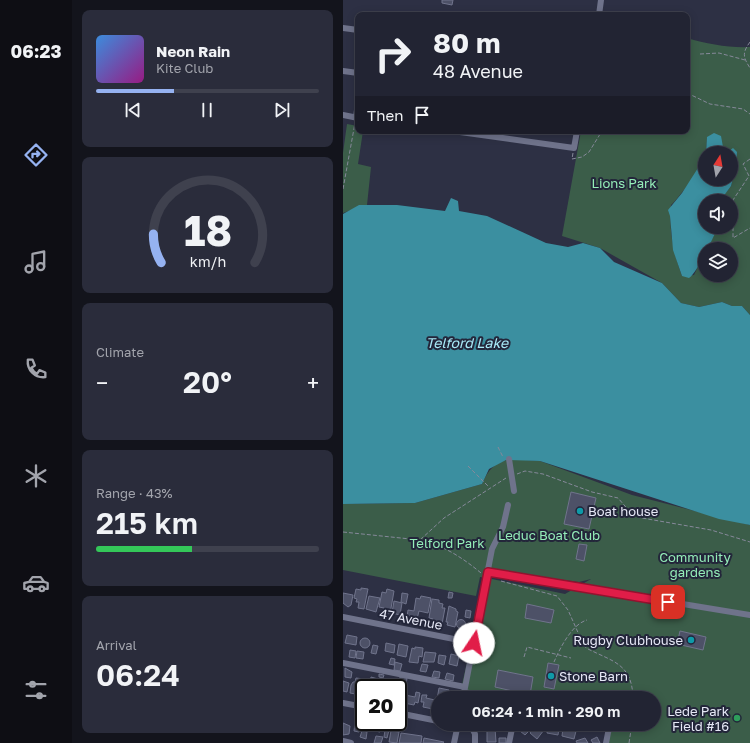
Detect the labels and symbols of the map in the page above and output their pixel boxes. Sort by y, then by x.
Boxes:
north arrow [698,146,738,186]
park label: Lions Park [592,175,657,191]
water label: Telford Lake [426,334,509,351]
place label: Boat house [588,503,658,519]
marker: Boat house [575,506,585,516]
park label: Leduc Boat Club [498,527,600,543]
park label: Telford Park [409,535,485,551]
park label: Community gardens [659,549,732,580]
pin [651,585,685,619]
street label: 47 Avenue [378,605,444,633]
position arrow [453,622,495,664]
place label: Rugby Clubhouse [573,632,683,648]
marker: Rugby Clubhouse [686,635,696,645]
place label: Stone Barn [559,668,628,684]
marker: Stone Barn [546,671,556,681]
speed limit sign: 20 [355,679,407,731]
place label: Lede Park Field #16 [667,703,730,734]
marker: Lede Park Field #16 [732,713,742,723]

